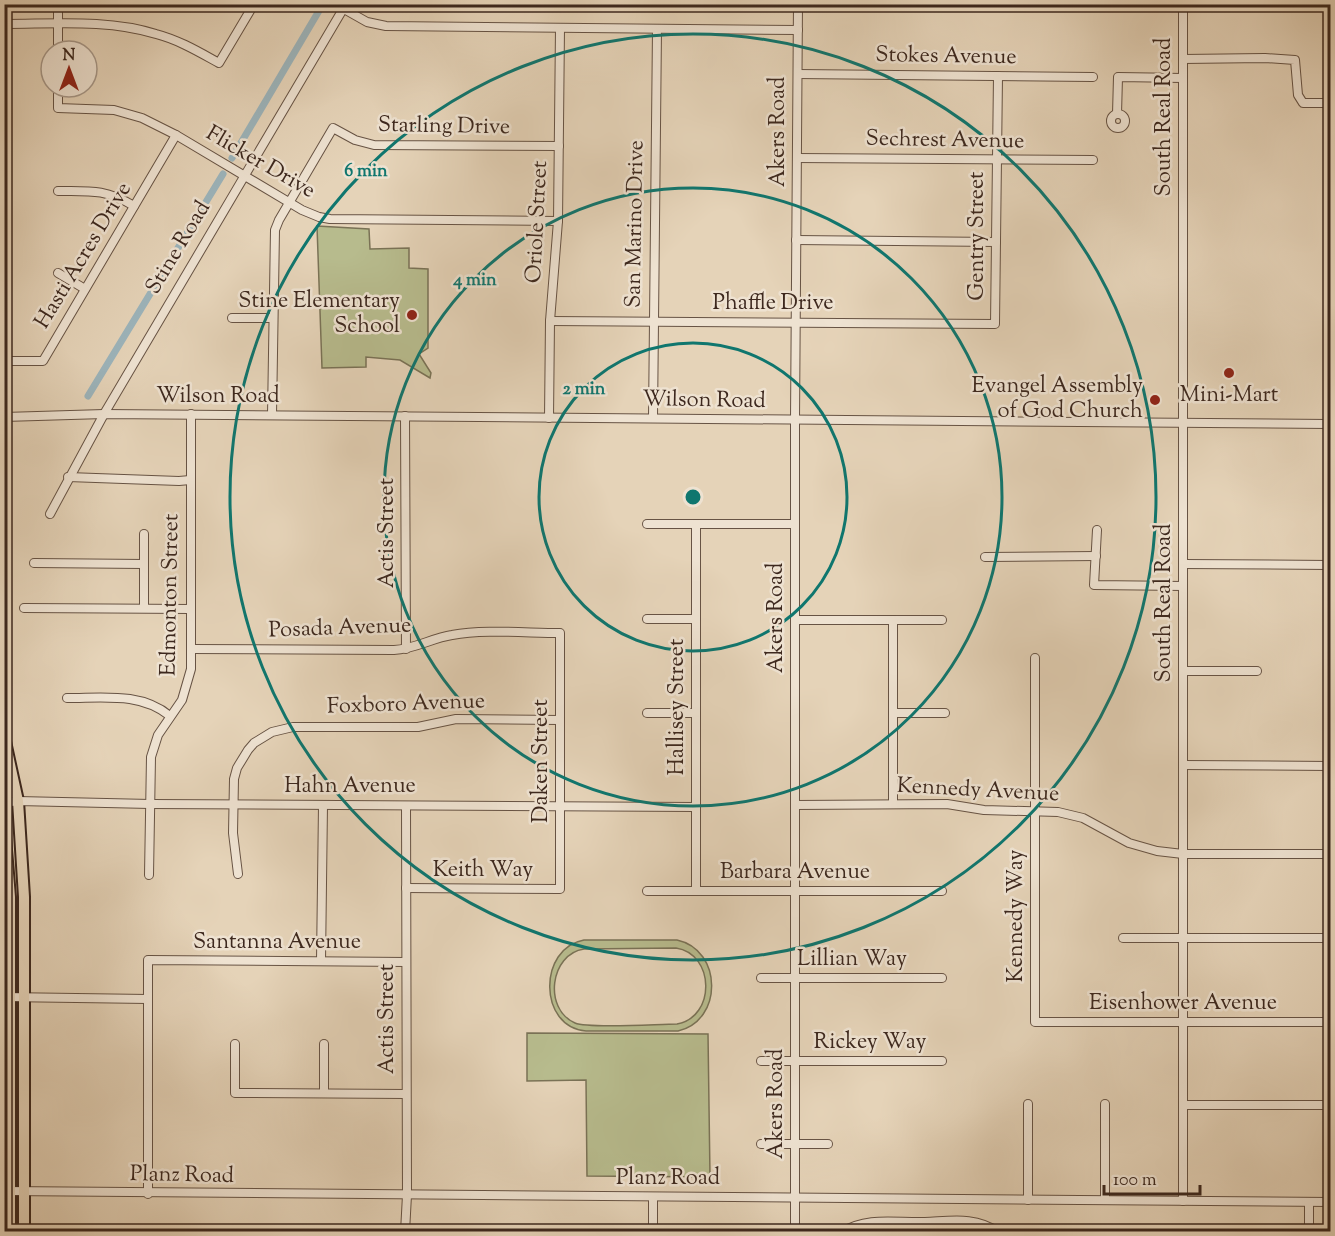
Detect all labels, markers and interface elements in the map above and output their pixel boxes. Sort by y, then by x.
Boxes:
street label: South Real Road [1149,38,1181,196]
north arrow [39,39,99,99]
street label: Stokes Avenue [875,40,1017,74]
text: N [63,45,76,68]
street label: Akers Road [763,77,795,187]
street label: Starling Drive [378,110,510,144]
street label: Flicker Drive [199,119,321,207]
street label: Sechrest Avenue [865,124,1025,158]
street label: San Marino Drive [619,140,653,308]
text: 6 min [344,159,388,185]
street label: Oriole Street [519,159,557,284]
street label: Gentry Street [962,171,994,301]
street label: Hasti Acres Drive [27,177,141,335]
street label: Stine Road [138,195,220,301]
text: 4 min [452,268,497,294]
place label: Stine Elementary School [238,286,400,343]
street label: Phaffle Drive [712,288,834,320]
marker: Stine Elementary School [405,308,419,322]
marker: Mini-Mart [1222,366,1236,380]
place label: Evangel Assembly of God Church [972,371,1143,428]
text: 2 min [563,377,606,403]
place label: Mini-Mart [1180,380,1279,412]
street label: Wilson Road [156,381,280,413]
street label: Wilson Road [642,384,766,418]
marker: Evangel Assembly of God Church [1148,393,1162,407]
street label: Actis Street [372,477,404,588]
centre of rings [683,487,703,507]
street label: Edmonton Street [154,513,188,677]
street label: South Real Road [1149,524,1181,682]
street label: Akers Road [761,563,793,673]
street label: Posada Avenue [268,611,412,647]
street label: Hallisey Street [662,638,694,776]
street label: Foxboro Avenue [326,686,486,724]
street label: Daken Street [526,699,558,823]
street label: Hahn Avenue [284,771,416,803]
street label: Kennedy Avenue [896,771,1060,811]
street label: Kennedy Way [1001,849,1033,983]
street label: Keith Way [433,855,533,887]
street label: Barbara Avenue [720,857,870,889]
street label: Santanna Avenue [193,927,361,959]
street label: Lillian Way [797,944,907,976]
street label: Actis Street [372,963,404,1074]
street label: Eisenhower Avenue [1089,988,1277,1020]
street label: Rickey Way [814,1027,926,1059]
street label: Akers Road [761,1049,793,1159]
scale bar [1104,1158,1200,1196]
street label: Planz Road [130,1159,234,1193]
street label: Planz Road [616,1163,720,1195]
text: 100 m [1113,1168,1157,1194]

